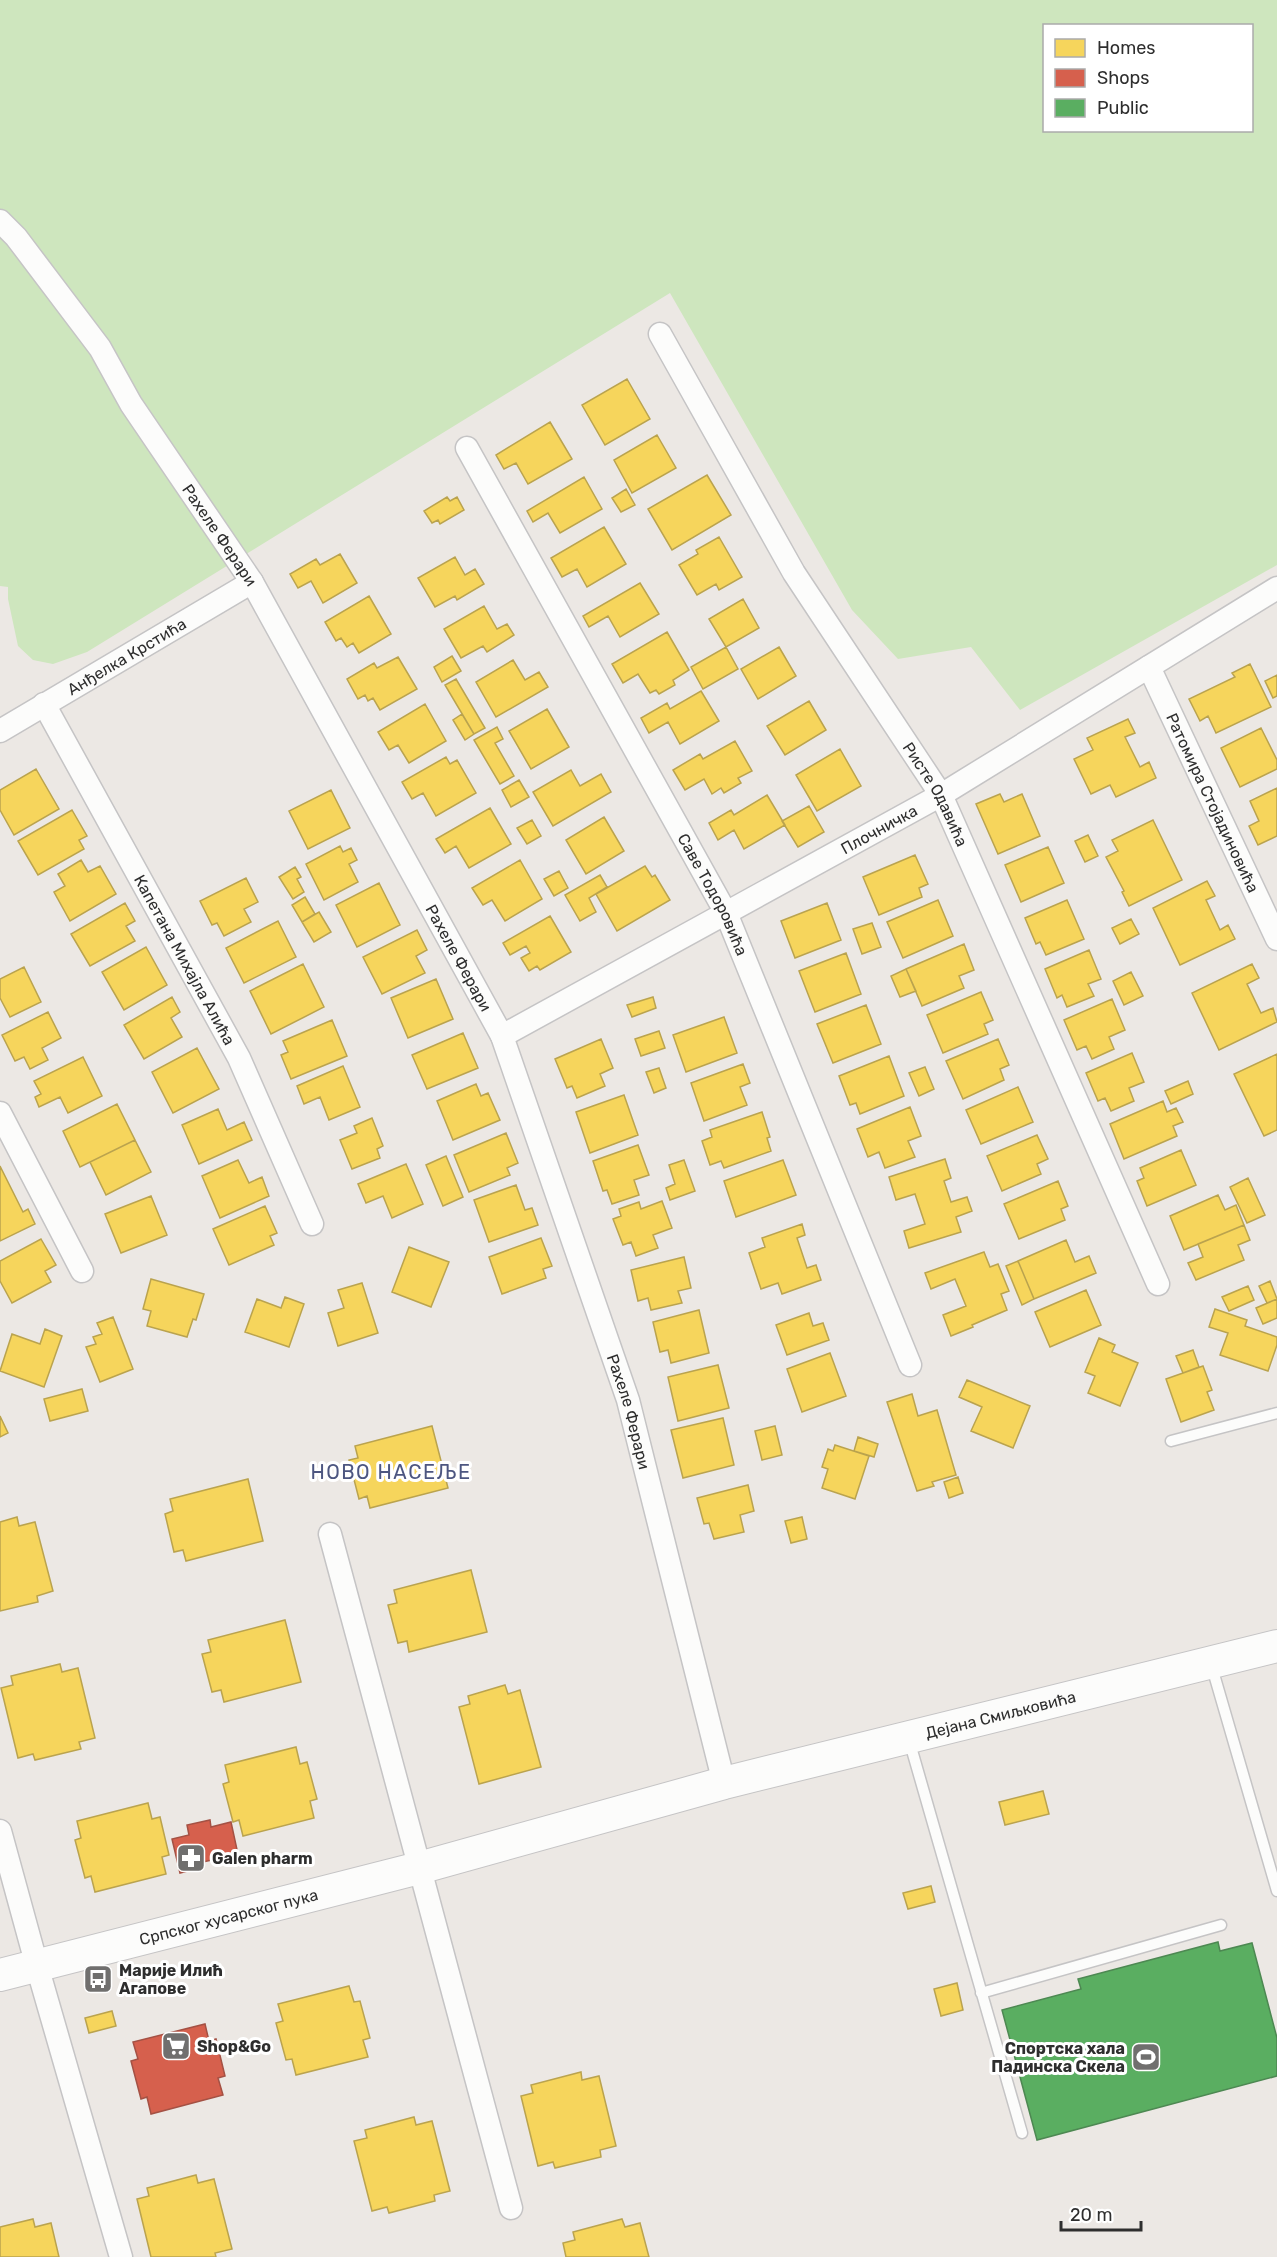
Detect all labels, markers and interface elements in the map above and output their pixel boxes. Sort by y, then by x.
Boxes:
legend [1043,24,1253,132]
text: Homes [1097,37,1155,59]
text: Shops [1097,67,1149,89]
text: Public [1097,97,1149,119]
street label: Рахеле Ферари [179,480,261,589]
street label: Анђелка Крстића [64,614,189,699]
street label: Ратомира Стојадиновића [1162,710,1263,896]
street label: Ристе Одавића [899,738,972,849]
street label: Плочничка [837,800,921,858]
street label: Саве Тодоровића [674,830,752,958]
street label: Капетана Михајла Алића [130,871,239,1048]
street label: Рахеле Ферари [422,901,496,1015]
street label: Рахеле Ферари [603,1351,654,1471]
district label: НОВО НАСЕЉЕ [310,1460,472,1484]
street label: Дејана Смиљковића [923,1687,1078,1742]
pharmacy icon: Galen pharm [175,1842,207,1874]
place label: Galen pharm [212,1849,313,1868]
street label: Српског хусарског пука [137,1885,320,1949]
place label: Марије Илић Агапове [119,1961,223,1998]
bus stop icon: Марије Илић Агапове [82,1963,114,1995]
supermarket icon: Shop&Go [160,2030,192,2062]
place label: Shop&Go [197,2037,271,2056]
place label: Спортска хала Падинска Скела [991,2039,1125,2076]
sports icon: Спортска хала Падинска Скела [1130,2041,1162,2073]
scale bar [1061,2194,1140,2232]
text: 20 m [1070,2204,1112,2226]

